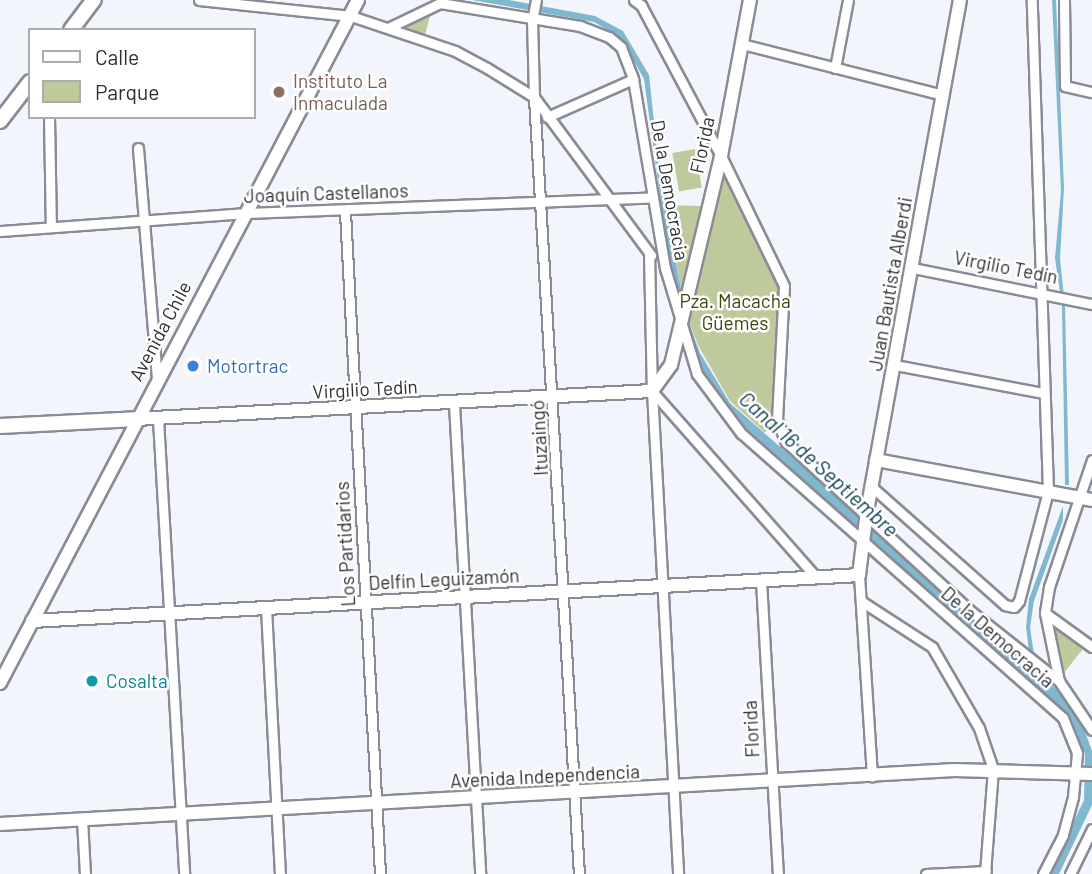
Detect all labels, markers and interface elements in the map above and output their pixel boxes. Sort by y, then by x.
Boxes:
legend [28,28,256,119]
text: Calle [95,44,139,69]
place label: Instituto La Inmaculada [293,70,388,114]
text: Parque [95,79,160,104]
marker: Instituto La Inmaculada [271,84,287,100]
street label: Florida [685,115,719,175]
street label: De la Democracia [646,118,694,262]
street label: Joaquín Castellanos [243,179,409,207]
street label: Juan Bautista Alberdi [863,195,917,373]
street label: Virgilio Tedín [952,246,1060,288]
street label: Avenida Chile [124,277,196,385]
park label: Pza. Macacha Güemes [679,290,791,334]
place label: Motortrac [207,355,288,377]
marker: Motortrac [185,358,201,374]
street label: Virgilio Tedín [312,375,418,403]
water label: Canal 16 de Septiembre [734,386,904,542]
street label: Ituzaingó [526,400,552,476]
street label: Los Partidarios [330,481,360,607]
street label: Delfín Leguizamón [368,564,520,594]
street label: De la Democracia [937,582,1059,692]
place label: Cosalta [106,670,168,692]
marker: Cosalta [84,673,100,689]
street label: Florida [738,700,764,758]
street label: Avenida Independencia [450,760,640,792]

